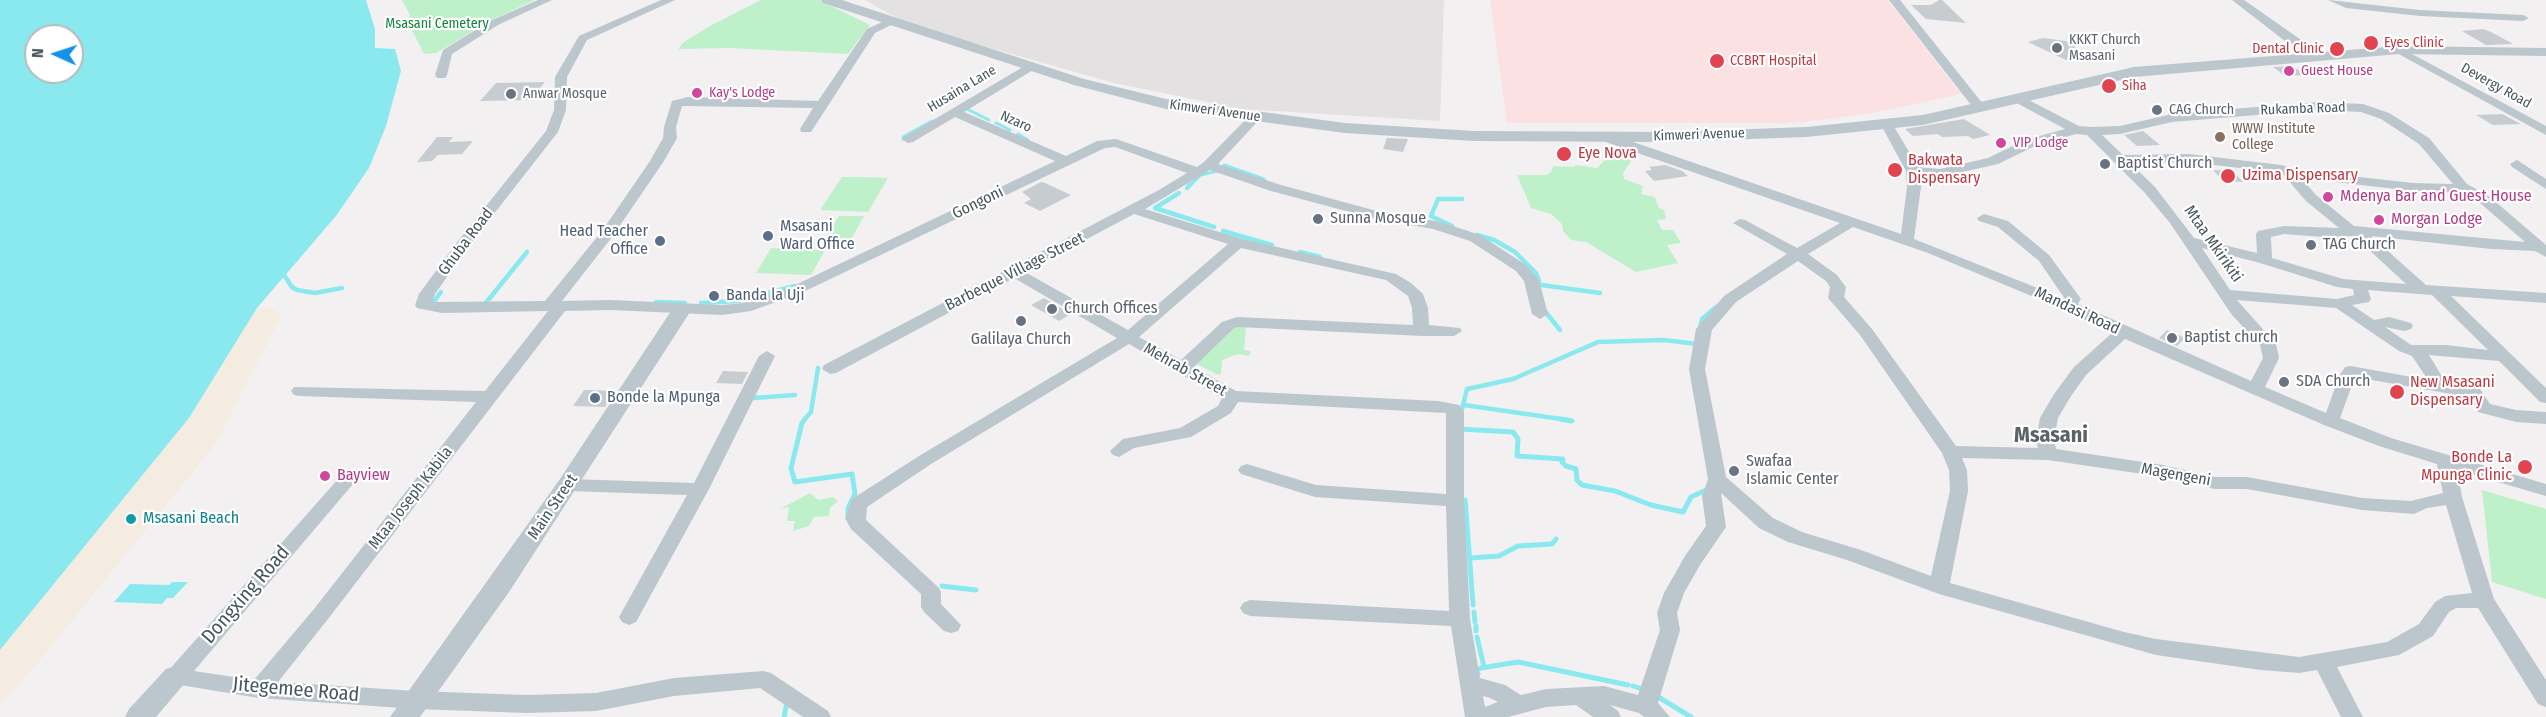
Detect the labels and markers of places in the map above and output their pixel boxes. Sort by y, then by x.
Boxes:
place label: KKKT Church Msasani [2069,32,2141,64]
marker: Eyes Clinic [2362,34,2380,52]
place label: Eyes Clinic [2384,35,2444,51]
marker: Dental Clinic [2328,40,2346,58]
marker: KKKT Church Msasani [2050,41,2064,55]
place label: Dental Clinic [2252,41,2324,57]
marker: CCBRT Hospital [1708,52,1726,70]
place label: CCBRT Hospital [1730,53,1816,69]
place label: Guest House [2301,63,2373,79]
marker: Guest House [2282,64,2296,78]
marker: Siha [2100,77,2118,95]
place label: Siha [2122,78,2147,94]
place label: Kay's Lodge [709,85,775,101]
place label: Anwar Mosque [523,86,607,102]
marker: Kay's Lodge [690,86,704,100]
marker: Anwar Mosque [504,87,518,101]
place label: CAG Church [2169,102,2234,118]
marker: CAG Church [2150,103,2164,117]
place label: WWW Institute College [2232,121,2315,154]
marker: WWW Institute College [2213,130,2227,144]
place label: VIP Lodge [2013,135,2068,151]
marker: VIP Lodge [1994,136,2008,150]
place label: Eye Nova [1578,144,1637,164]
marker: Eye Nova [1555,145,1573,163]
place label: Bakwata Dispensary [1908,151,1980,189]
place label: Baptist Church [2117,154,2212,174]
marker: Baptist Church [2098,157,2112,171]
marker: Bakwata Dispensary [1886,161,1904,179]
place label: Uzima Dispensary [2242,166,2358,186]
marker: Uzima Dispensary [2219,167,2237,185]
place label: Mdenya Bar and Guest House [2340,187,2532,207]
marker: Mdenya Bar and Guest House [2321,190,2335,204]
place label: Sunna Mosque [1330,209,1426,229]
place label: Morgan Lodge [2391,210,2482,230]
marker: Sunna Mosque [1311,212,1325,226]
marker: Morgan Lodge [2372,213,2386,227]
place label: Msasani Ward Office [780,217,855,255]
place label: Head Teacher Office [559,222,648,260]
marker: Msasani Ward Office [761,229,775,243]
marker: Head Teacher Office [653,234,667,248]
place label: TAG Church [2323,235,2396,255]
marker: TAG Church [2304,238,2318,252]
place label: Banda la Uji [726,286,804,306]
marker: Banda la Uji [707,289,721,303]
place label: Church Offices [1064,299,1158,319]
marker: Church Offices [1045,302,1059,316]
marker: Galilaya Church [1014,314,1028,328]
place label: Baptist church [2184,328,2278,348]
place label: Galilaya Church [971,330,1071,350]
marker: Baptist church [2165,331,2179,345]
place label: SDA Church [2296,372,2370,392]
place label: New Msasani Dispensary [2410,373,2495,411]
marker: SDA Church [2277,375,2291,389]
marker: New Msasani Dispensary [2388,383,2406,401]
place label: Bonde la Mpunga [607,388,720,408]
marker: Bonde la Mpunga [588,391,602,405]
place label: Bonde La Mpunga Clinic [2421,448,2512,486]
place label: Swafaa Islamic Center [1746,452,1839,490]
marker: Bonde La Mpunga Clinic [2516,458,2534,476]
marker: Swafaa Islamic Center [1727,464,1741,478]
place label: Bayview [337,466,390,486]
marker: Bayview [318,469,332,483]
place label: Msasani Beach [143,509,239,529]
marker: Msasani Beach [124,512,138,526]

